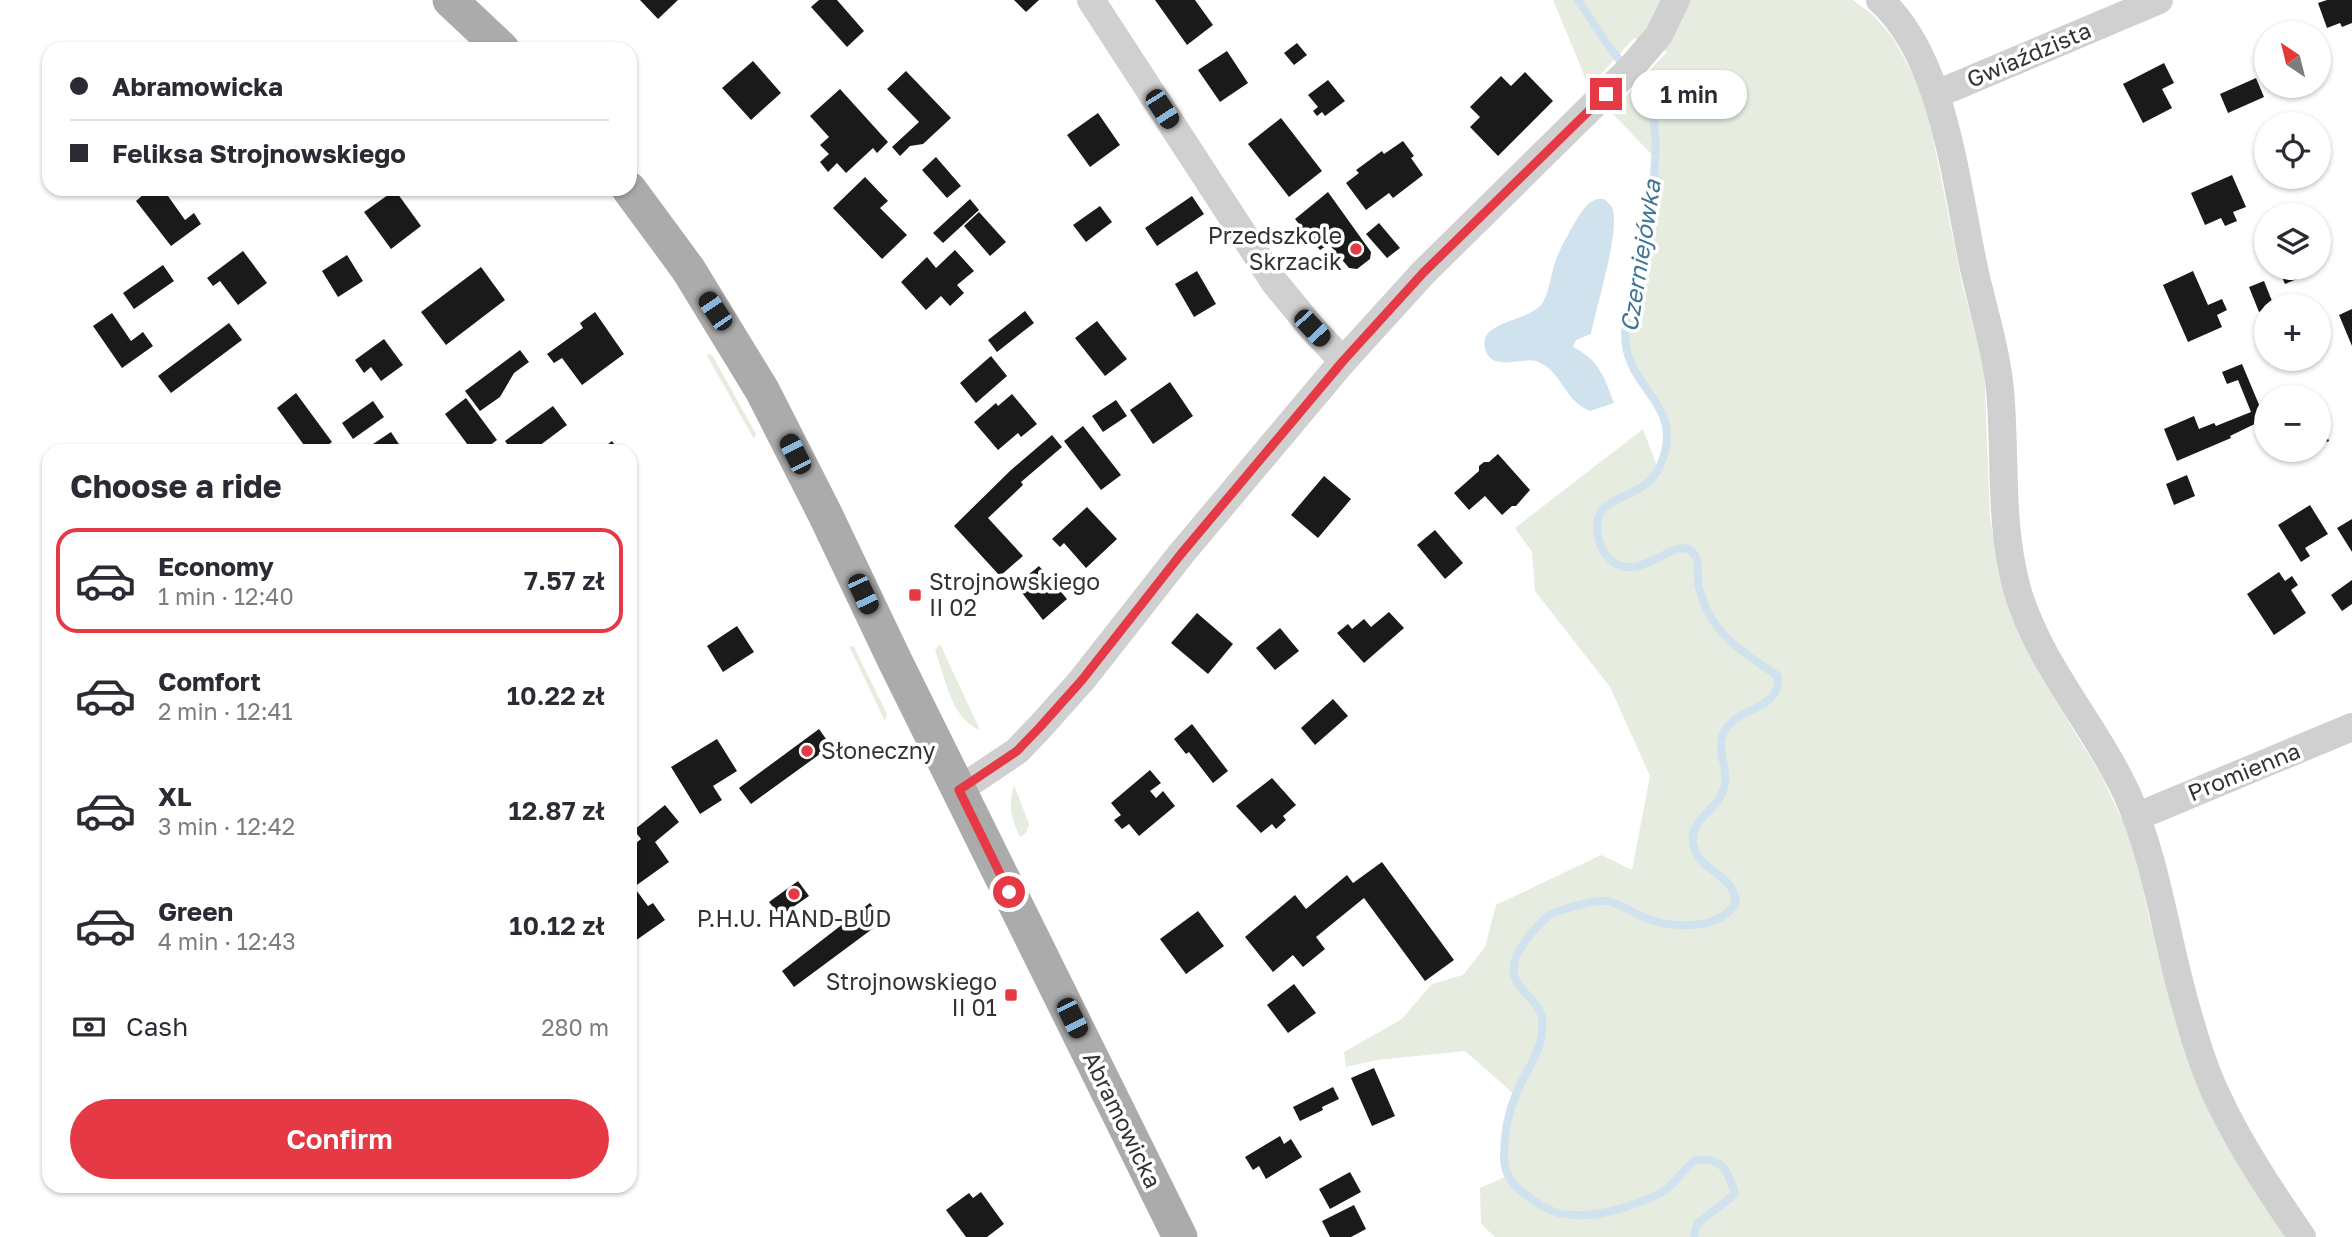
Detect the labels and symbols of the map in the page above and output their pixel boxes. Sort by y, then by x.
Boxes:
street label: Gwiaździsta [1962,15,2095,93]
north arrow [2254,21,2331,98]
callout: 1 min [1630,70,1746,119]
route end [1590,78,1622,110]
car [1142,86,1183,132]
water label: Czerniejówka [1613,176,1667,334]
place label: Przedszkole Skrzacik [1208,221,1342,275]
marker: Przedszkole Skrzacik [1348,241,1364,257]
car [695,288,736,334]
car [1290,305,1335,351]
car [777,431,814,477]
place label: Strojnowskiego II 02 [929,567,1100,621]
car [845,571,882,617]
marker: Strojnowskiego II 02 [907,587,923,603]
place label: Słoneczny [821,736,936,764]
street label: Promienna [2183,736,2304,806]
marker: Słoneczny [799,743,815,759]
route start [993,876,1025,908]
marker: P.H.U. HAND-BUD [786,886,802,902]
place label: P.H.U. HAND-BUD [697,904,891,932]
place label: Strojnowskiego II 01 [826,967,997,1021]
marker: Strojnowskiego II 01 [1003,987,1019,1003]
car [1054,995,1091,1041]
street label: Abramowicka [1078,1047,1168,1192]

